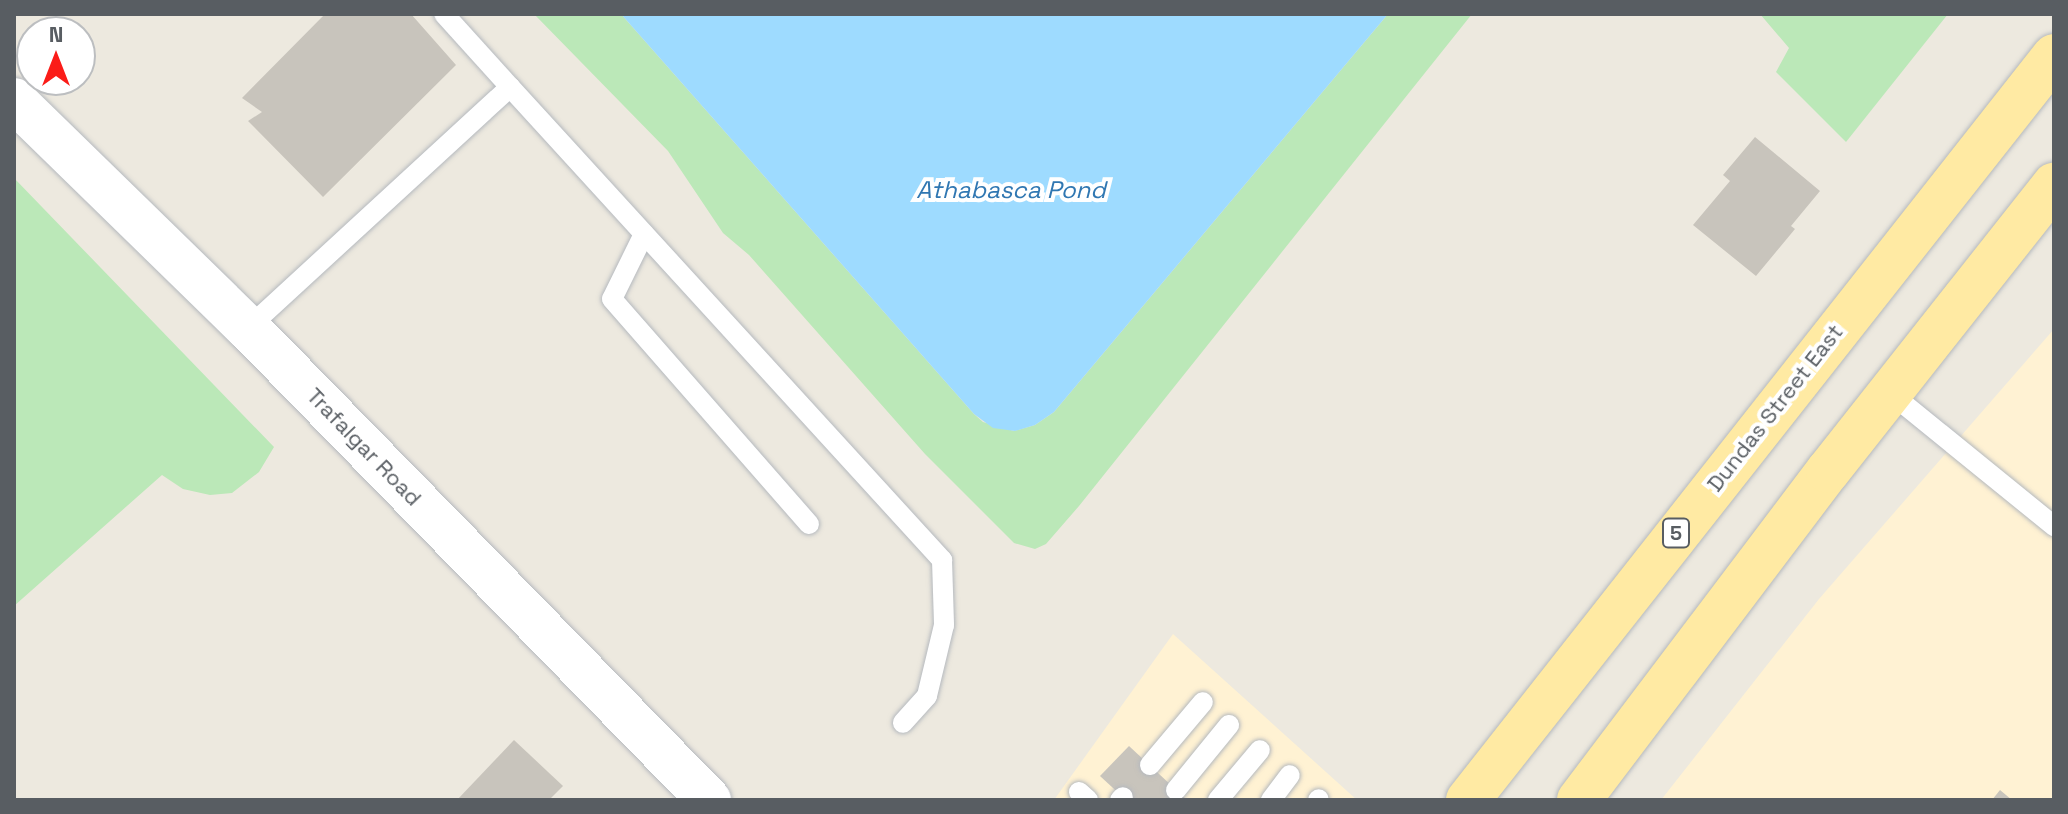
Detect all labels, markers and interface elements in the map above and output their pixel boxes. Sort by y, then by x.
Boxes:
north arrow [16,16,96,96]
text: N [49,20,63,48]
water label: Athabasca Pond [916,176,1106,204]
street label: Dundas Street East [1702,319,1848,497]
street label: Trafalgar Road [301,383,427,511]
road number: 5 [1662,517,1690,549]

